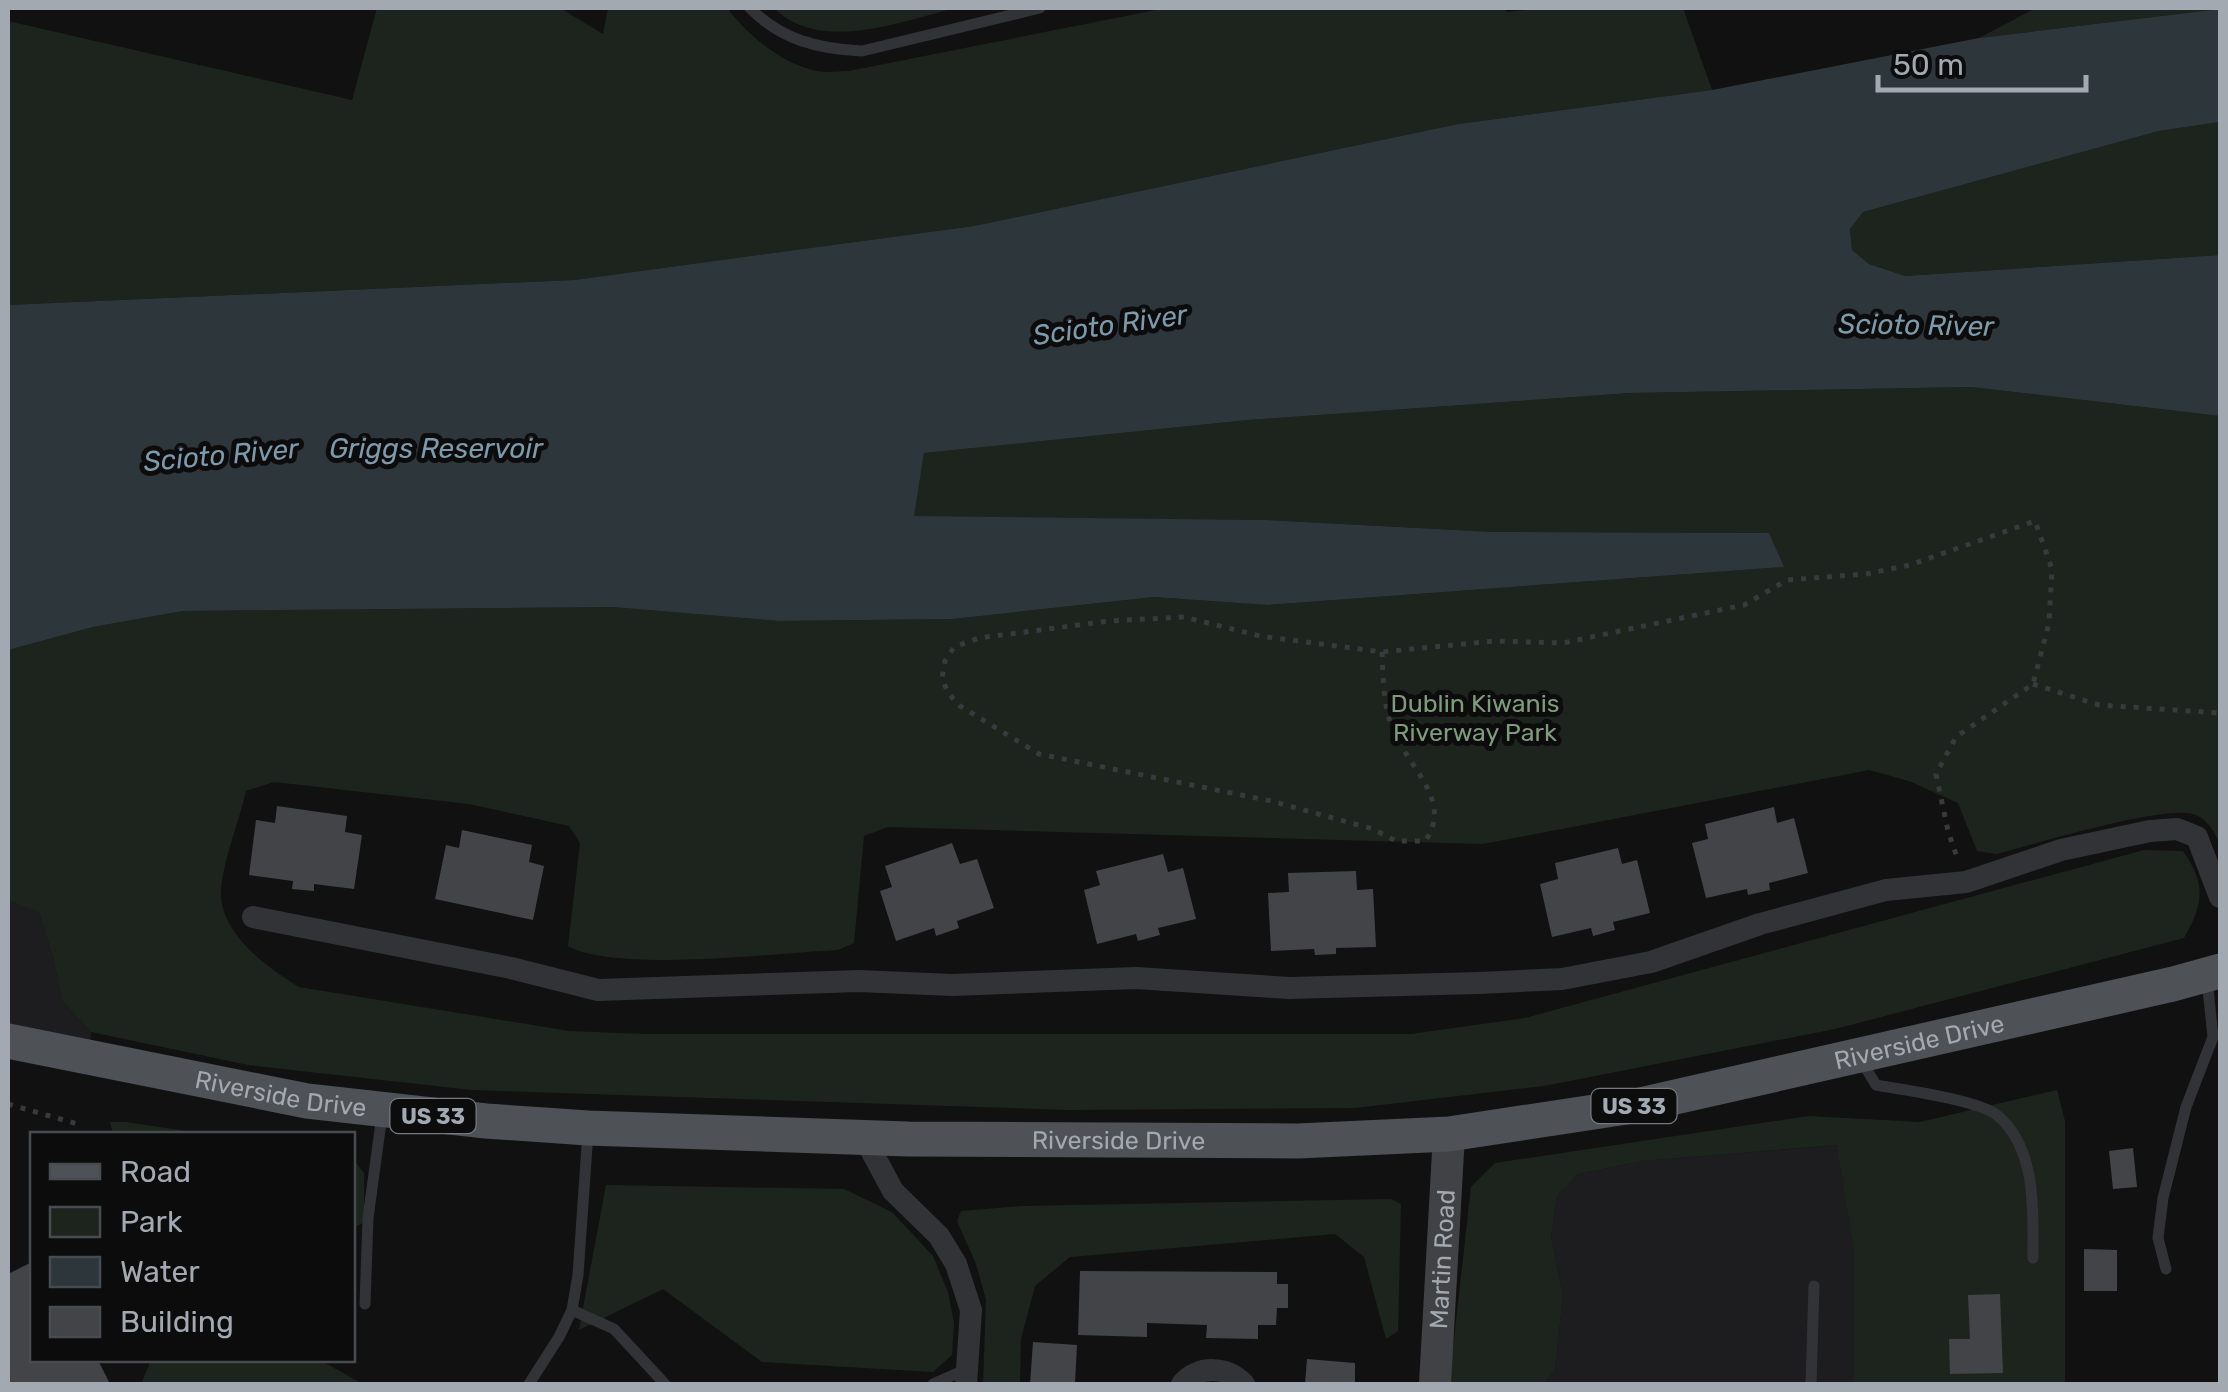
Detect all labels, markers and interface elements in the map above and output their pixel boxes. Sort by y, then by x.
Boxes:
scale bar [1878,30,2086,92]
text: 50 m [1893,47,1964,83]
water label: Scioto River [1031,298,1191,352]
water label: Scioto River [1838,307,1995,343]
water label: Scioto River [142,432,301,478]
water label: Griggs Reservoir [329,432,544,465]
park label: Dublin Kiwanis Riverway Park [1390,689,1560,747]
street label: Riverside Drive [1831,1008,2007,1075]
street label: Riverside Drive [193,1064,368,1122]
road number: US 33 [1592,1089,1676,1123]
road number: US 33 [390,1099,476,1133]
street label: Riverside Drive [1032,1125,1205,1155]
legend [30,1132,355,1362]
text: Road [120,1154,191,1190]
street label: Martin Road [1424,1189,1460,1330]
text: Park [120,1204,183,1240]
text: Water [120,1254,200,1290]
text: Building [120,1304,234,1340]

